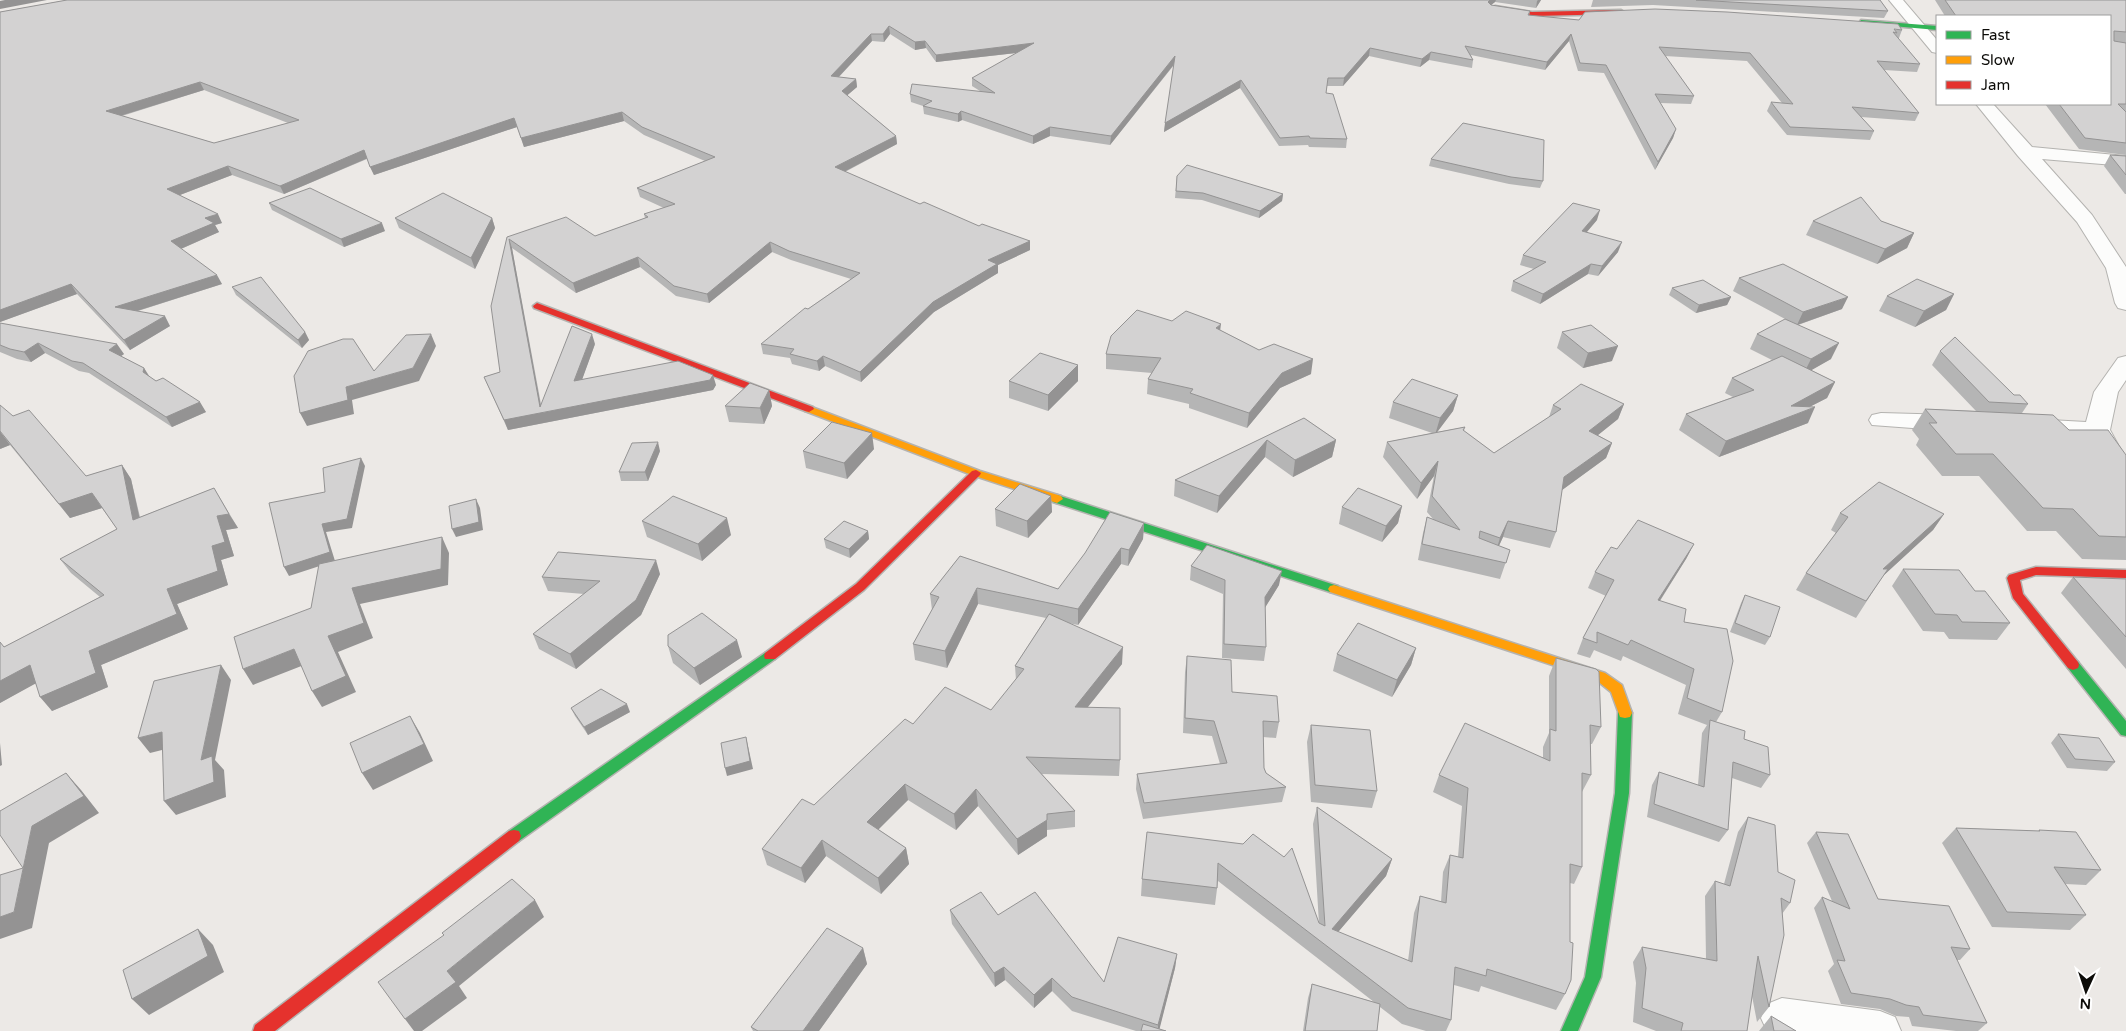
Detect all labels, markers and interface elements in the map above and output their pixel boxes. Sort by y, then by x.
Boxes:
legend [1936,15,2111,105]
text: Fast [1981,26,2011,44]
text: Slow [1981,51,2015,69]
text: Jam [1981,76,2010,94]
north arrow [2061,966,2111,1016]
text: N [2079,995,2091,1012]

